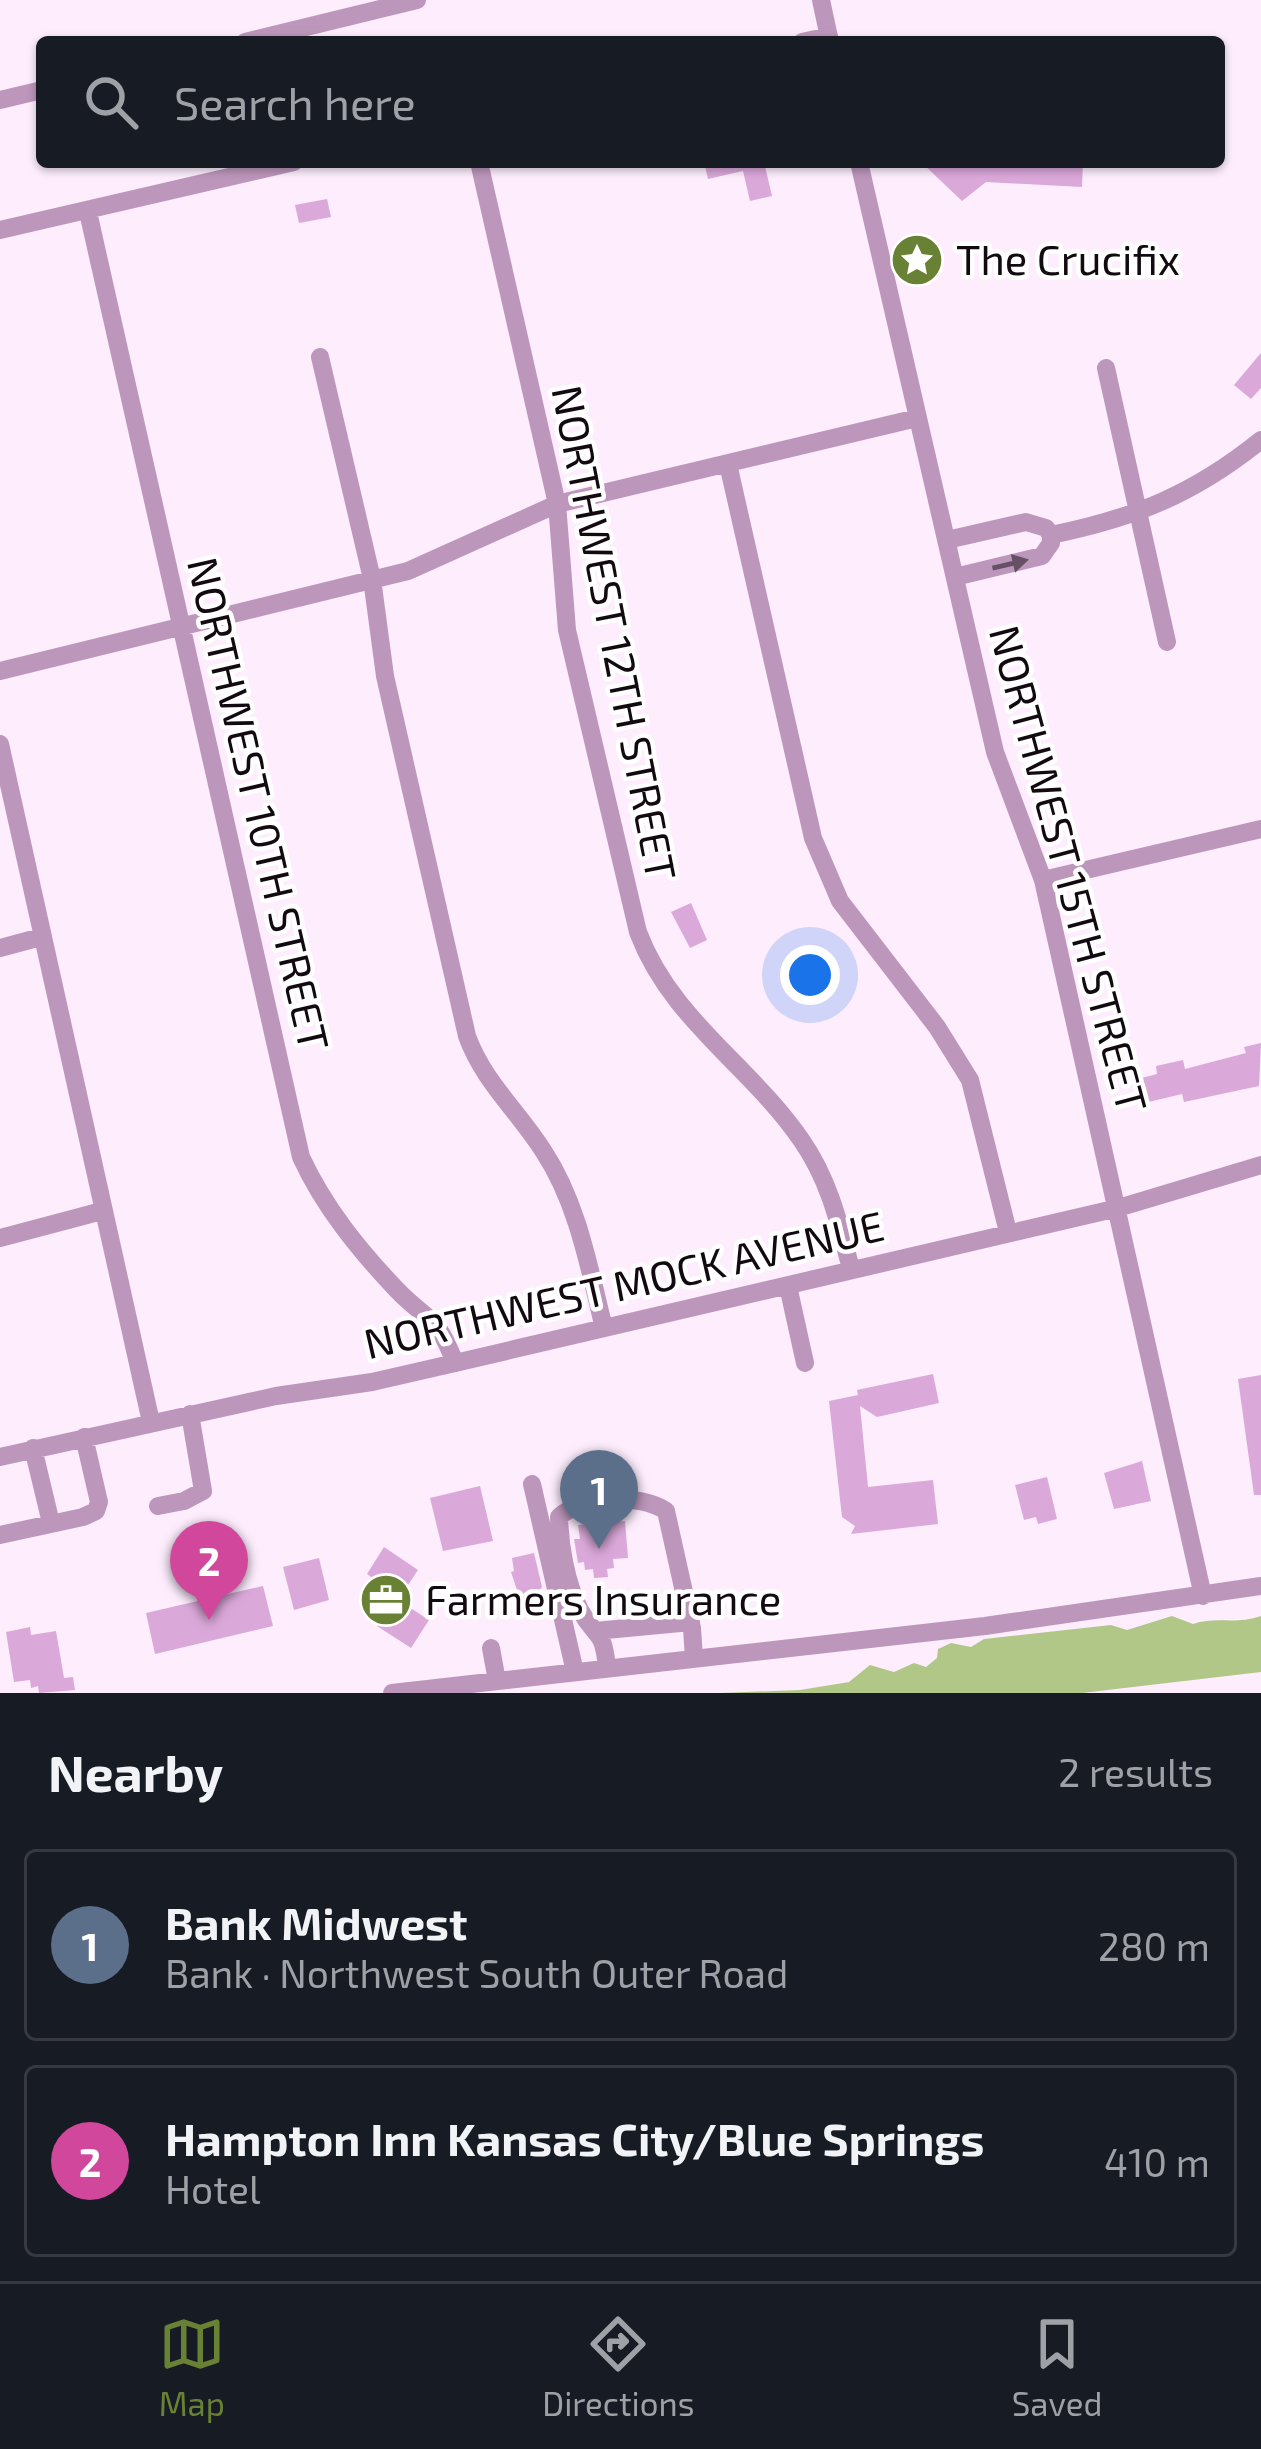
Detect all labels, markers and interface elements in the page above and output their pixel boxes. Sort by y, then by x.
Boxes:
search box [36,36,1225,168]
icon: search [78,69,144,135]
text: Search here [174,75,416,129]
place icon: The Crucifix [889,232,945,288]
place label: The Crucifix [956,233,1180,283]
street label: NORTHWEST 12TH STREET [543,381,688,884]
street label: NORTHWEST 10TH STREET [179,552,341,1055]
one-way arrow [992,554,1030,573]
street label: NORTHWEST 15TH STREET [981,620,1159,1117]
your location [780,945,840,1005]
street label: NORTHWEST MOCK AVENUE [359,1199,888,1367]
pin: 1 [560,1450,638,1549]
pin: 2 [170,1521,248,1620]
office icon: Farmers Insurance [358,1572,414,1628]
place label: Farmers Insurance [425,1573,781,1623]
text: Nearby [48,1741,223,1802]
text: 2 results [1058,1748,1213,1795]
text: Bank Midwest [165,1895,467,1949]
text: 1 [82,1922,98,1969]
text: 280 m [1098,1922,1210,1969]
text: Bank · Northwest South Outer Road [165,1949,788,1996]
text: Hampton Inn Kansas City/Blue Springs [165,2111,984,2165]
text: 2 [79,2138,101,2185]
text: 410 m [1104,2138,1210,2185]
text: Hotel [165,2165,261,2212]
tab: Map [159,2311,225,2423]
tab: Directions [542,2311,694,2423]
tab: Saved [1012,2311,1102,2423]

